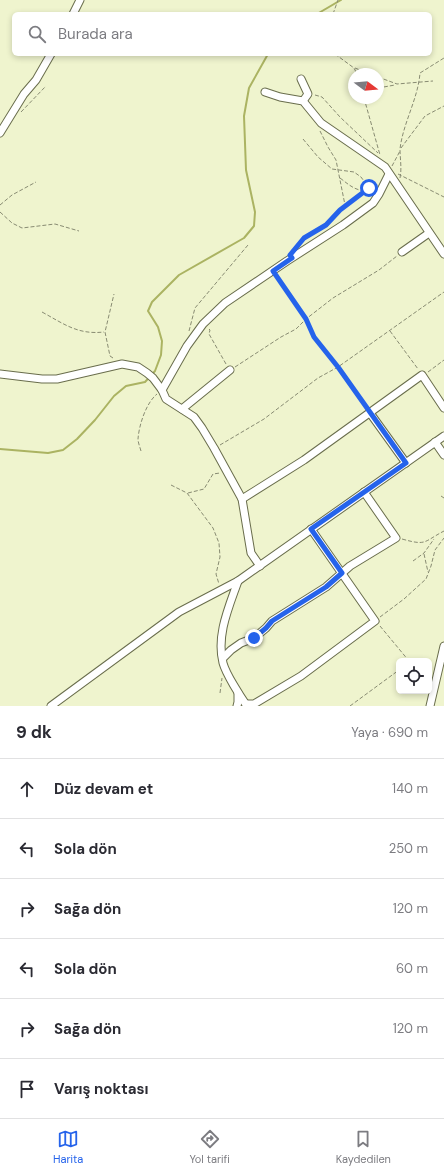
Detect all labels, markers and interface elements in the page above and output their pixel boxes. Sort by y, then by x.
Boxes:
search box [12,12,432,56]
icon: search [26,23,48,45]
text: Burada ara [58,24,133,44]
north arrow [348,68,384,104]
route start [360,179,378,197]
route end [245,629,263,647]
map controls [396,658,432,694]
button: locate [396,658,432,694]
text: 9 dk [16,721,52,743]
text: Yaya · 690 m [351,724,428,741]
icon: ahead [16,778,38,800]
text: Düz devam et [54,779,153,799]
text: 140 m [392,780,428,797]
icon: left [16,838,38,860]
text: Sola dön [54,839,117,859]
text: 250 m [389,840,428,857]
icon: right [16,898,38,920]
text: Sağa dön [54,899,121,919]
text: 120 m [393,900,428,917]
icon: left [16,958,38,980]
text: Sola dön [54,959,117,979]
text: 60 m [396,960,428,977]
icon: right [16,1018,38,1040]
text: Sağa dön [54,1019,121,1039]
text: 120 m [393,1020,428,1037]
icon: arrive [16,1078,38,1100]
text: Varış noktası [54,1079,148,1099]
tab: Harita [53,1128,83,1166]
tab: Yol tarifi [189,1128,230,1166]
tab: Kaydedilen [336,1128,391,1166]

